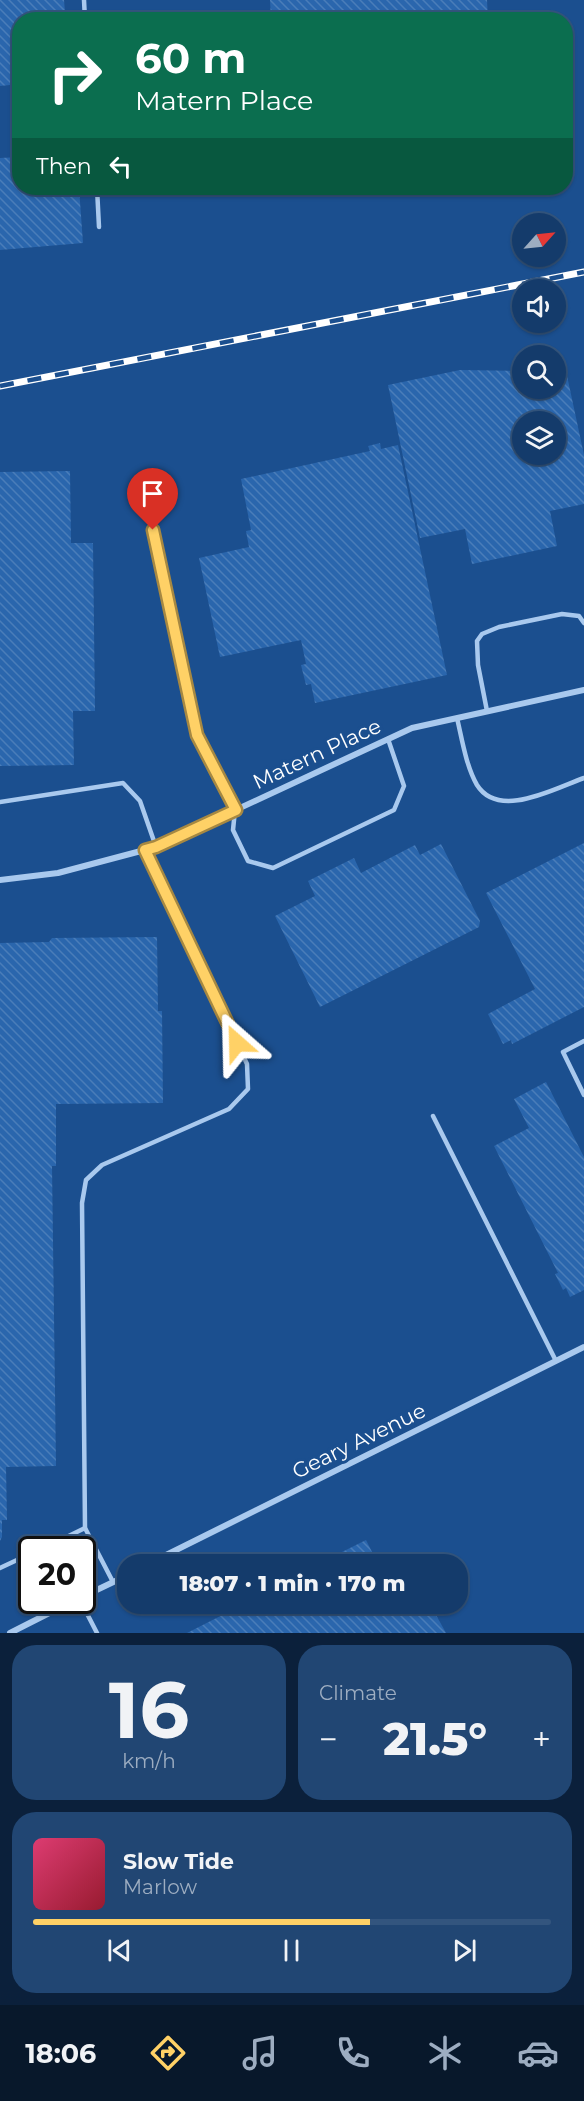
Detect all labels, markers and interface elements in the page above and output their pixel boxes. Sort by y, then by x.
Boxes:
text: 60 m [135,32,246,84]
icon: right [36,36,114,114]
text: Matern Place [135,84,313,117]
icon: left [104,150,137,183]
text: Then [36,153,92,180]
north arrow [512,213,566,267]
map controls [512,213,566,465]
button: sound [512,279,566,333]
button: search [512,345,566,399]
button: layers [512,411,566,465]
pin [127,468,178,530]
icon: arrive [136,477,169,510]
street label: Matern Place [249,713,385,794]
position arrow [205,1011,269,1075]
street label: Geary Avenue [288,1397,430,1484]
speed limit sign: 20 [18,1536,96,1614]
text: 18:07 · 1 min · 170 m [180,1570,405,1597]
text: 16 [109,1662,189,1758]
text: Climate [319,1681,397,1705]
text: 21.5° [383,1711,487,1766]
text: − [319,1719,338,1759]
text: + [532,1719,551,1759]
text: km/h [122,1749,176,1773]
text: Slow Tide [123,1848,234,1875]
text: Marlow [123,1875,197,1899]
icon: previous [103,1934,136,1967]
icon: pause [275,1934,308,1967]
icon: next [448,1934,481,1967]
icon: directions [147,2032,189,2074]
icon: music [239,2032,281,2074]
icon: phone [332,2032,374,2074]
icon: climate [424,2032,466,2074]
icon: car [517,2032,559,2074]
text: 18:06 [25,2037,96,2070]

